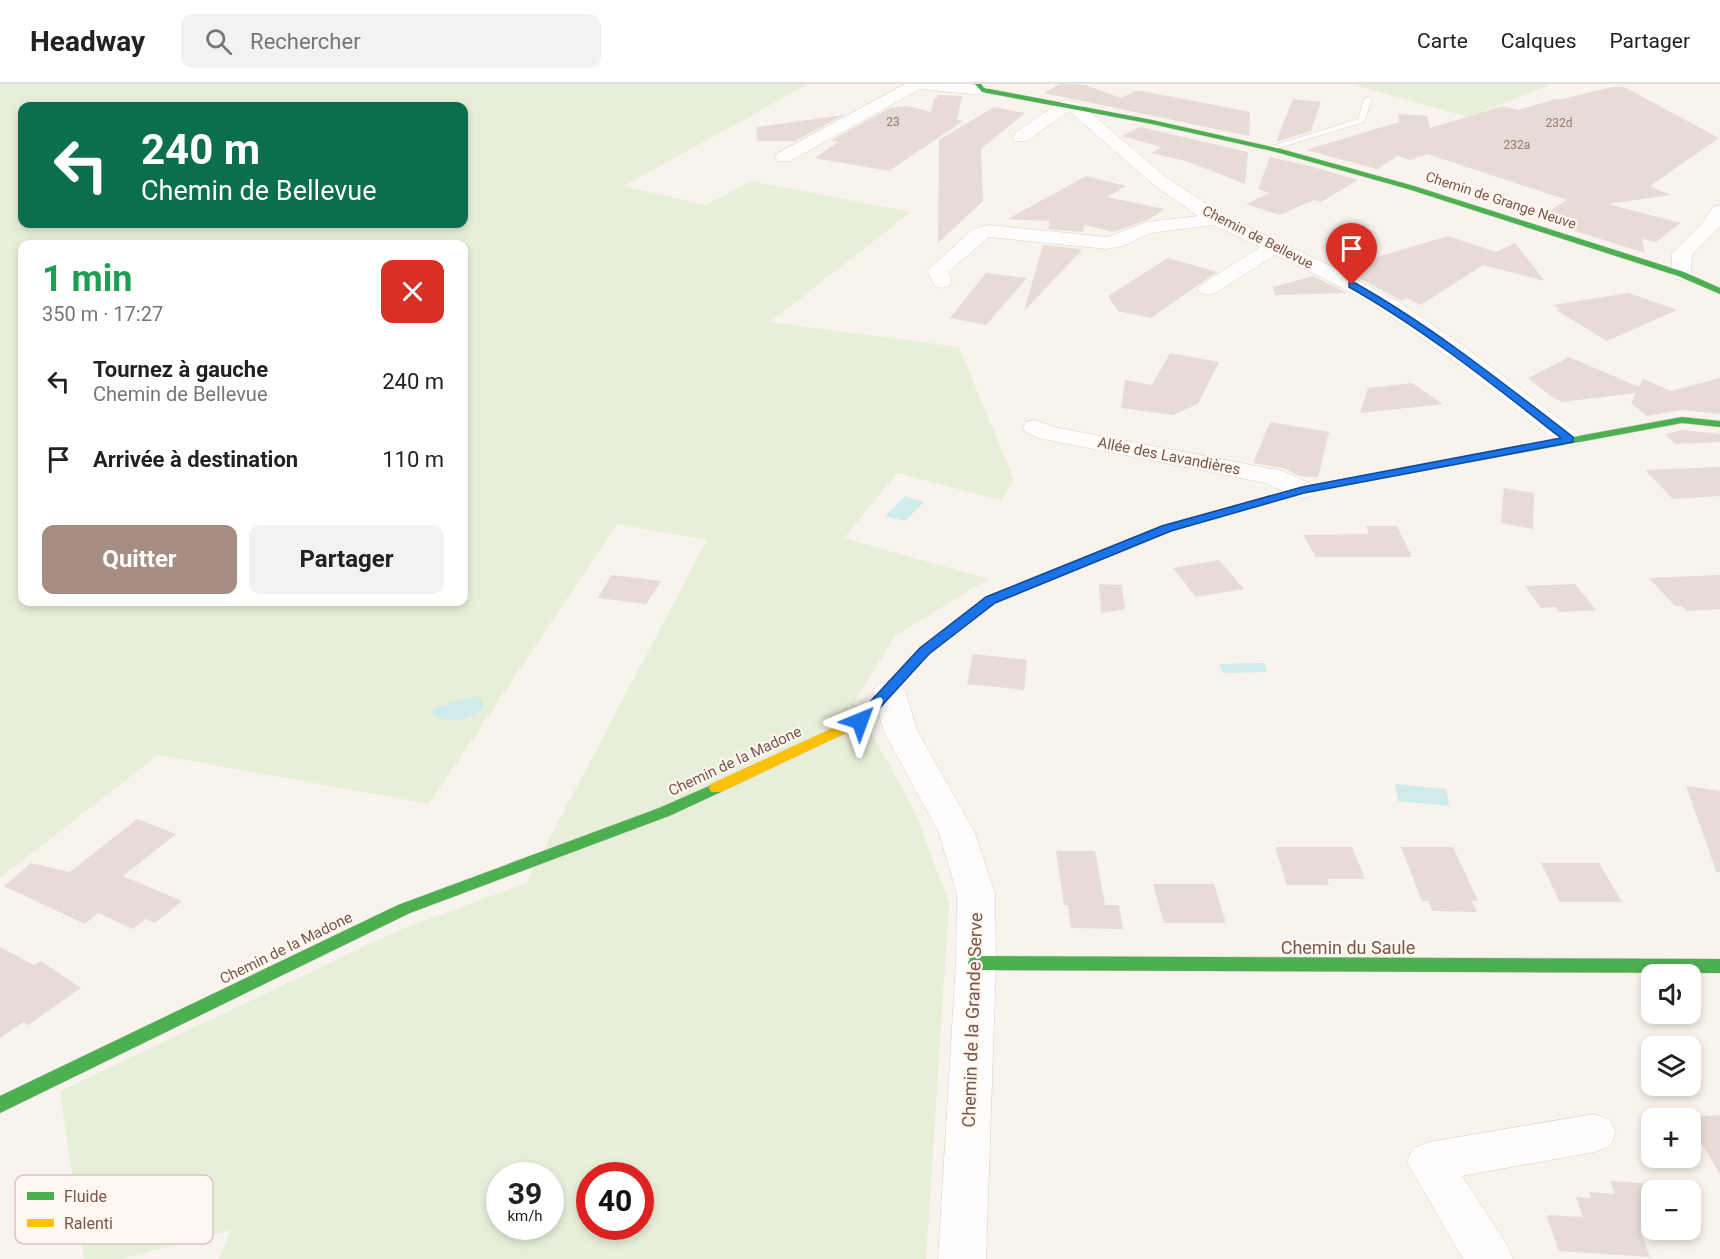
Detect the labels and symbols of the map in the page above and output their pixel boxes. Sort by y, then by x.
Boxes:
house number: 23 [886,115,900,129]
house number: 232d [1546,116,1573,130]
house number: 232a [1504,138,1530,152]
street label: Chemin de Grange Neuve [1424,168,1578,232]
street label: Chemin de Bellevue [1200,202,1316,272]
pin [1326,223,1377,285]
street label: Allée des Lavandières [1096,433,1242,479]
position arrow [828,689,892,753]
street label: Chemin de la Madone [666,722,805,800]
street label: Chemin de la Madone [217,908,355,988]
street label: Chemin de la Grande Serve [958,912,986,1128]
street label: Chemin du Saule [1281,937,1415,958]
speed limit sign: 40 [576,1162,654,1240]
legend [15,1175,213,1244]
text: Fluide [64,1187,107,1206]
text: Ralenti [64,1214,113,1233]

